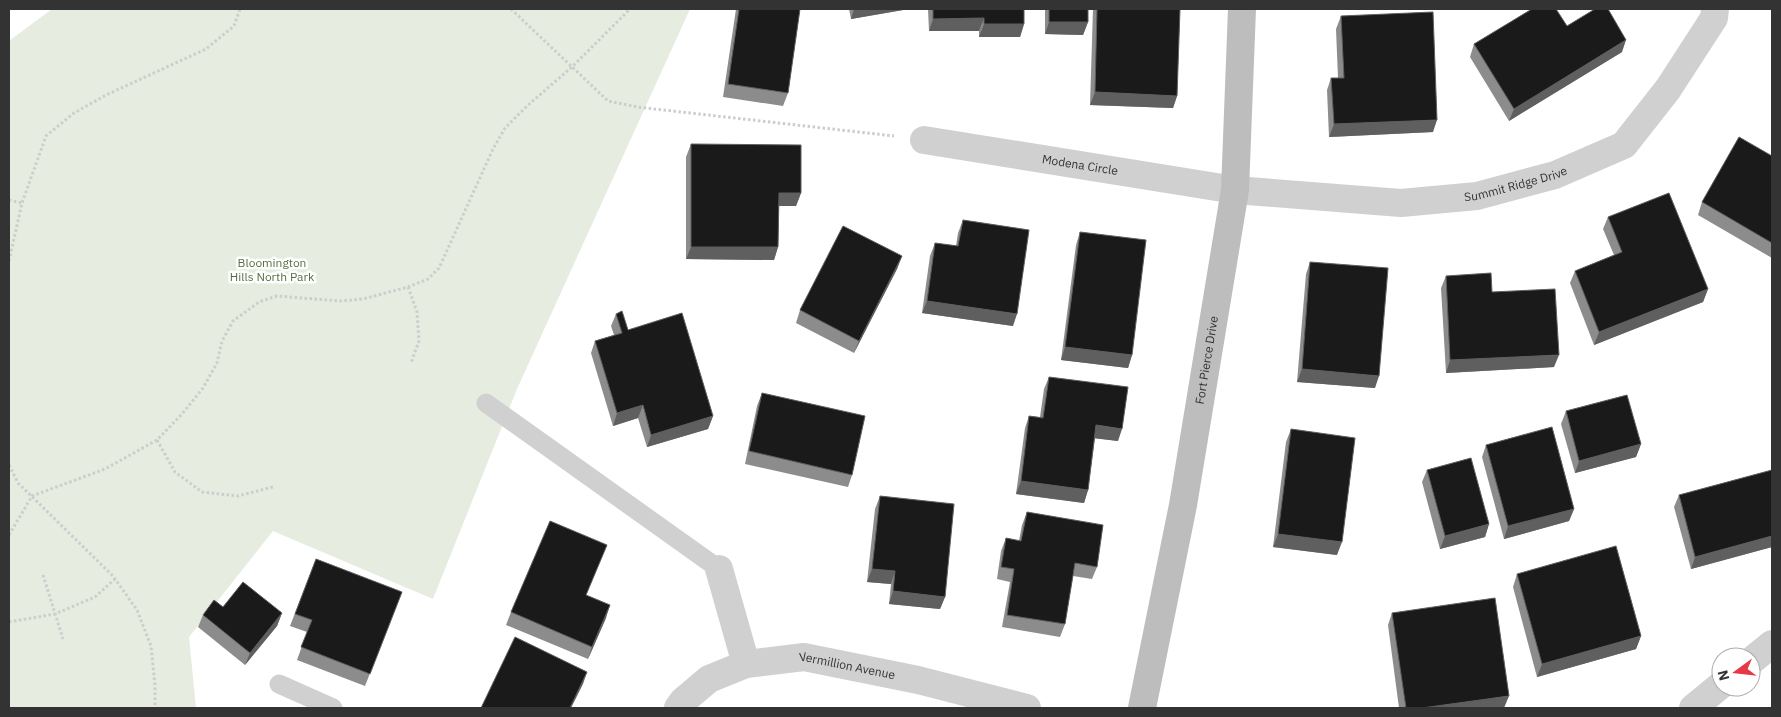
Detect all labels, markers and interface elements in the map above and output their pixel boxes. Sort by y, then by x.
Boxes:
street label: Modena Circle [1041,151,1120,178]
street label: Summit Ridge Drive [1463,163,1570,204]
park label: Bloomington Hills North Park [230,255,315,284]
street label: Fort Pierce Drive [1192,314,1221,405]
north arrow [1711,647,1761,697]
street label: Vermillion Avenue [798,649,897,682]
text: N [1713,668,1733,683]

